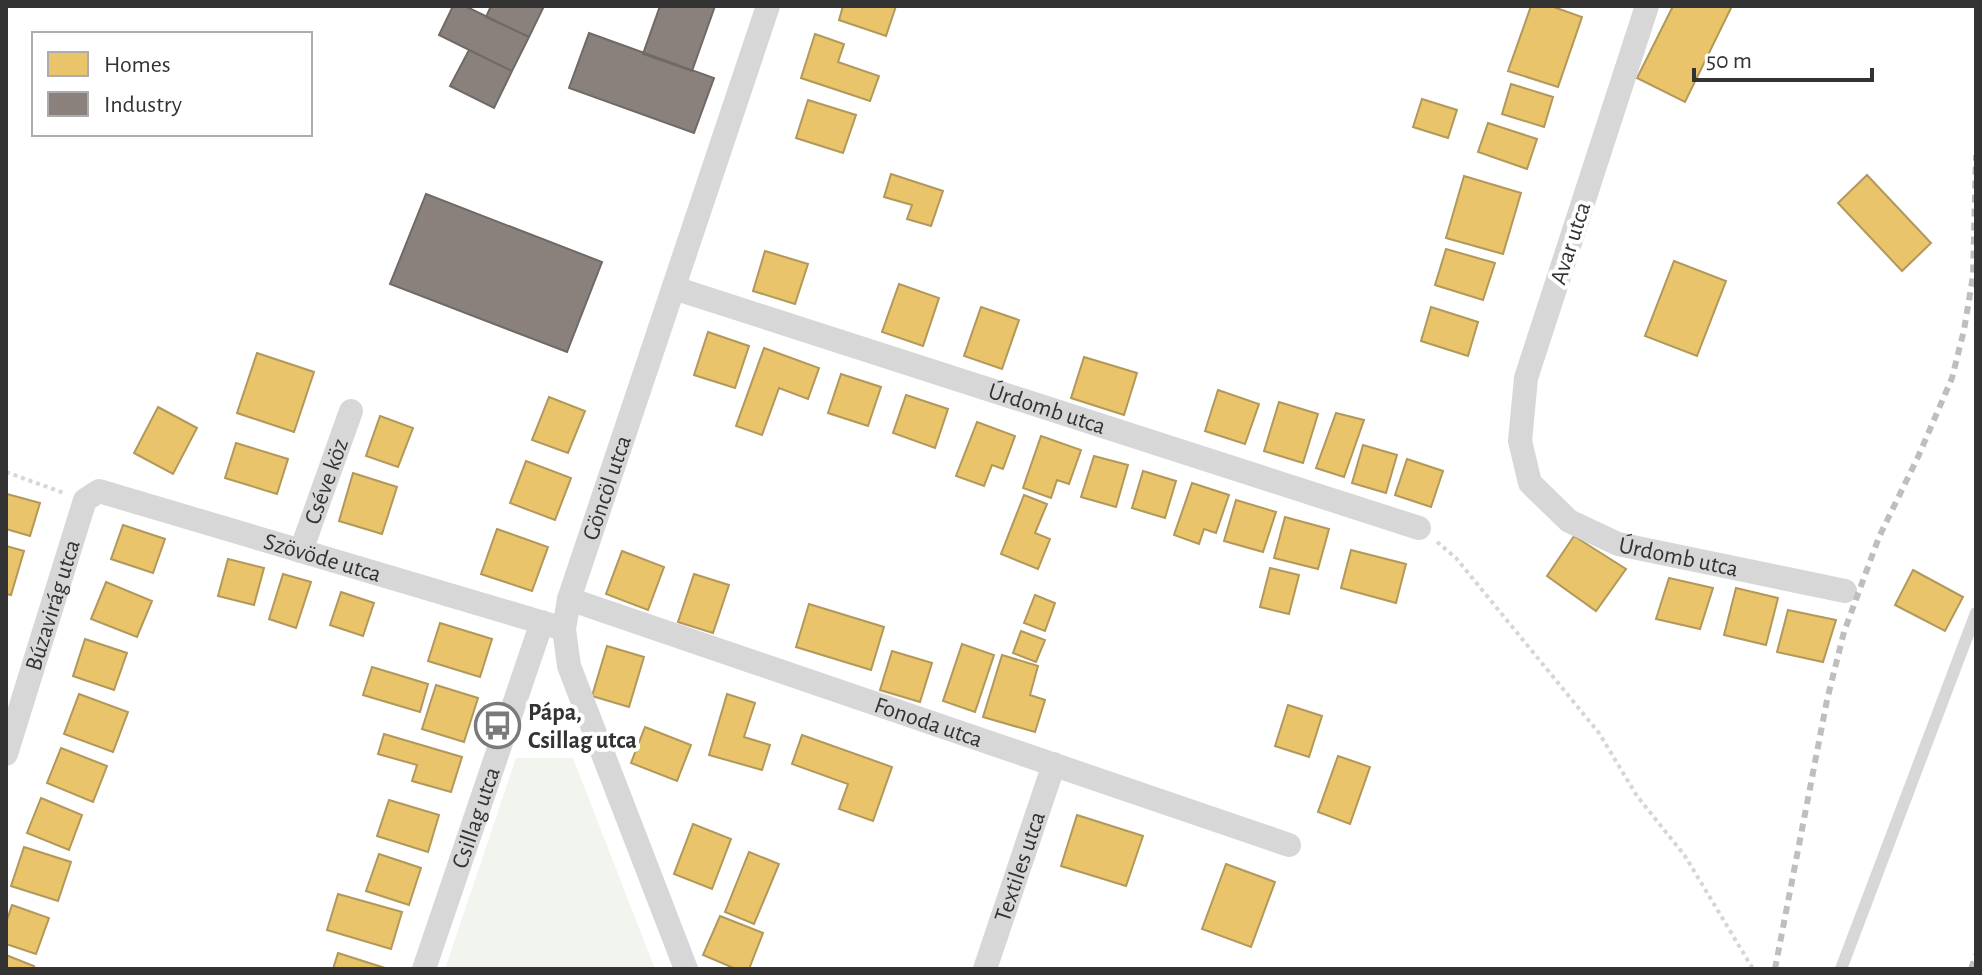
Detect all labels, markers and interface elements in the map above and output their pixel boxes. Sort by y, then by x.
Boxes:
legend [32,32,312,136]
scale bar [1694,32,1872,82]
text: 50 m [1706,49,1752,73]
text: Homes [104,53,171,77]
text: Industry [104,93,182,117]
street label: Avar utca [1546,199,1596,288]
street label: Úrdomb utca [985,377,1108,439]
street label: Göncöl utca [579,433,636,543]
street label: Cséve köz [301,435,353,528]
street label: Szövöde utca [261,530,384,587]
street label: Úrdomb utca [1616,531,1740,582]
street label: Búzavirág utca [22,537,85,674]
street label: Fonoda utca [871,693,985,752]
place label: Pápa, Csillag utca [528,701,637,753]
bus stop icon: Pápa, Csillag utca [473,702,521,750]
street label: Csillag utca [448,764,505,872]
street label: Textiles utca [991,809,1050,925]

